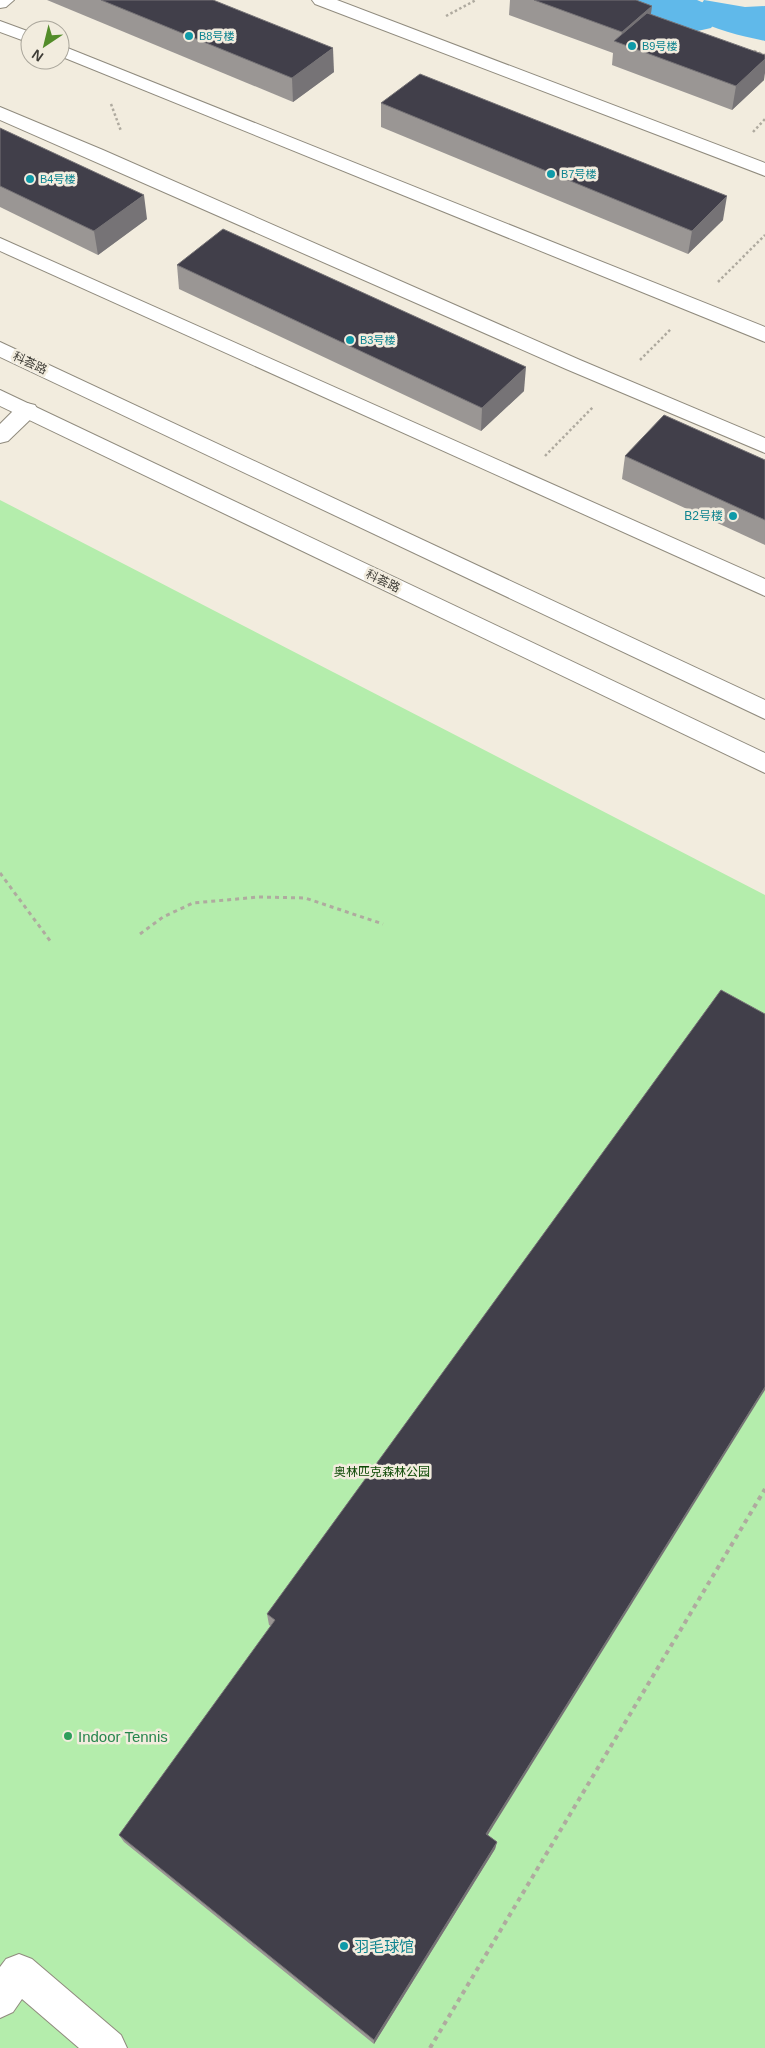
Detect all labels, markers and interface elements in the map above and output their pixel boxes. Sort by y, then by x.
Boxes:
north arrow [20,20,70,70]
marker: B8号楼 [183,30,195,42]
place label: B8号楼 [199,30,234,42]
marker: B9号楼 [626,40,638,52]
place label: B9号楼 [642,40,677,52]
text: N [29,46,46,65]
marker: B7号楼 [545,168,557,180]
place label: B7号楼 [561,168,596,180]
marker: B4号楼 [24,173,36,185]
place label: B4号楼 [40,173,75,185]
marker: B3号楼 [344,334,356,346]
place label: B3号楼 [360,334,395,346]
street label: 科荟路 [11,349,49,377]
place label: B2号楼 [684,509,723,523]
marker: B2号楼 [727,510,739,522]
street label: 科荟路 [364,567,402,595]
park label: 奥林匹克森林公园 [334,1465,430,1479]
place label: Indoor Tennis [78,1728,168,1745]
marker: Indoor Tennis [62,1730,74,1742]
place label: 羽毛球馆 [354,1938,414,1955]
marker: 羽毛球馆 [338,1940,350,1952]

